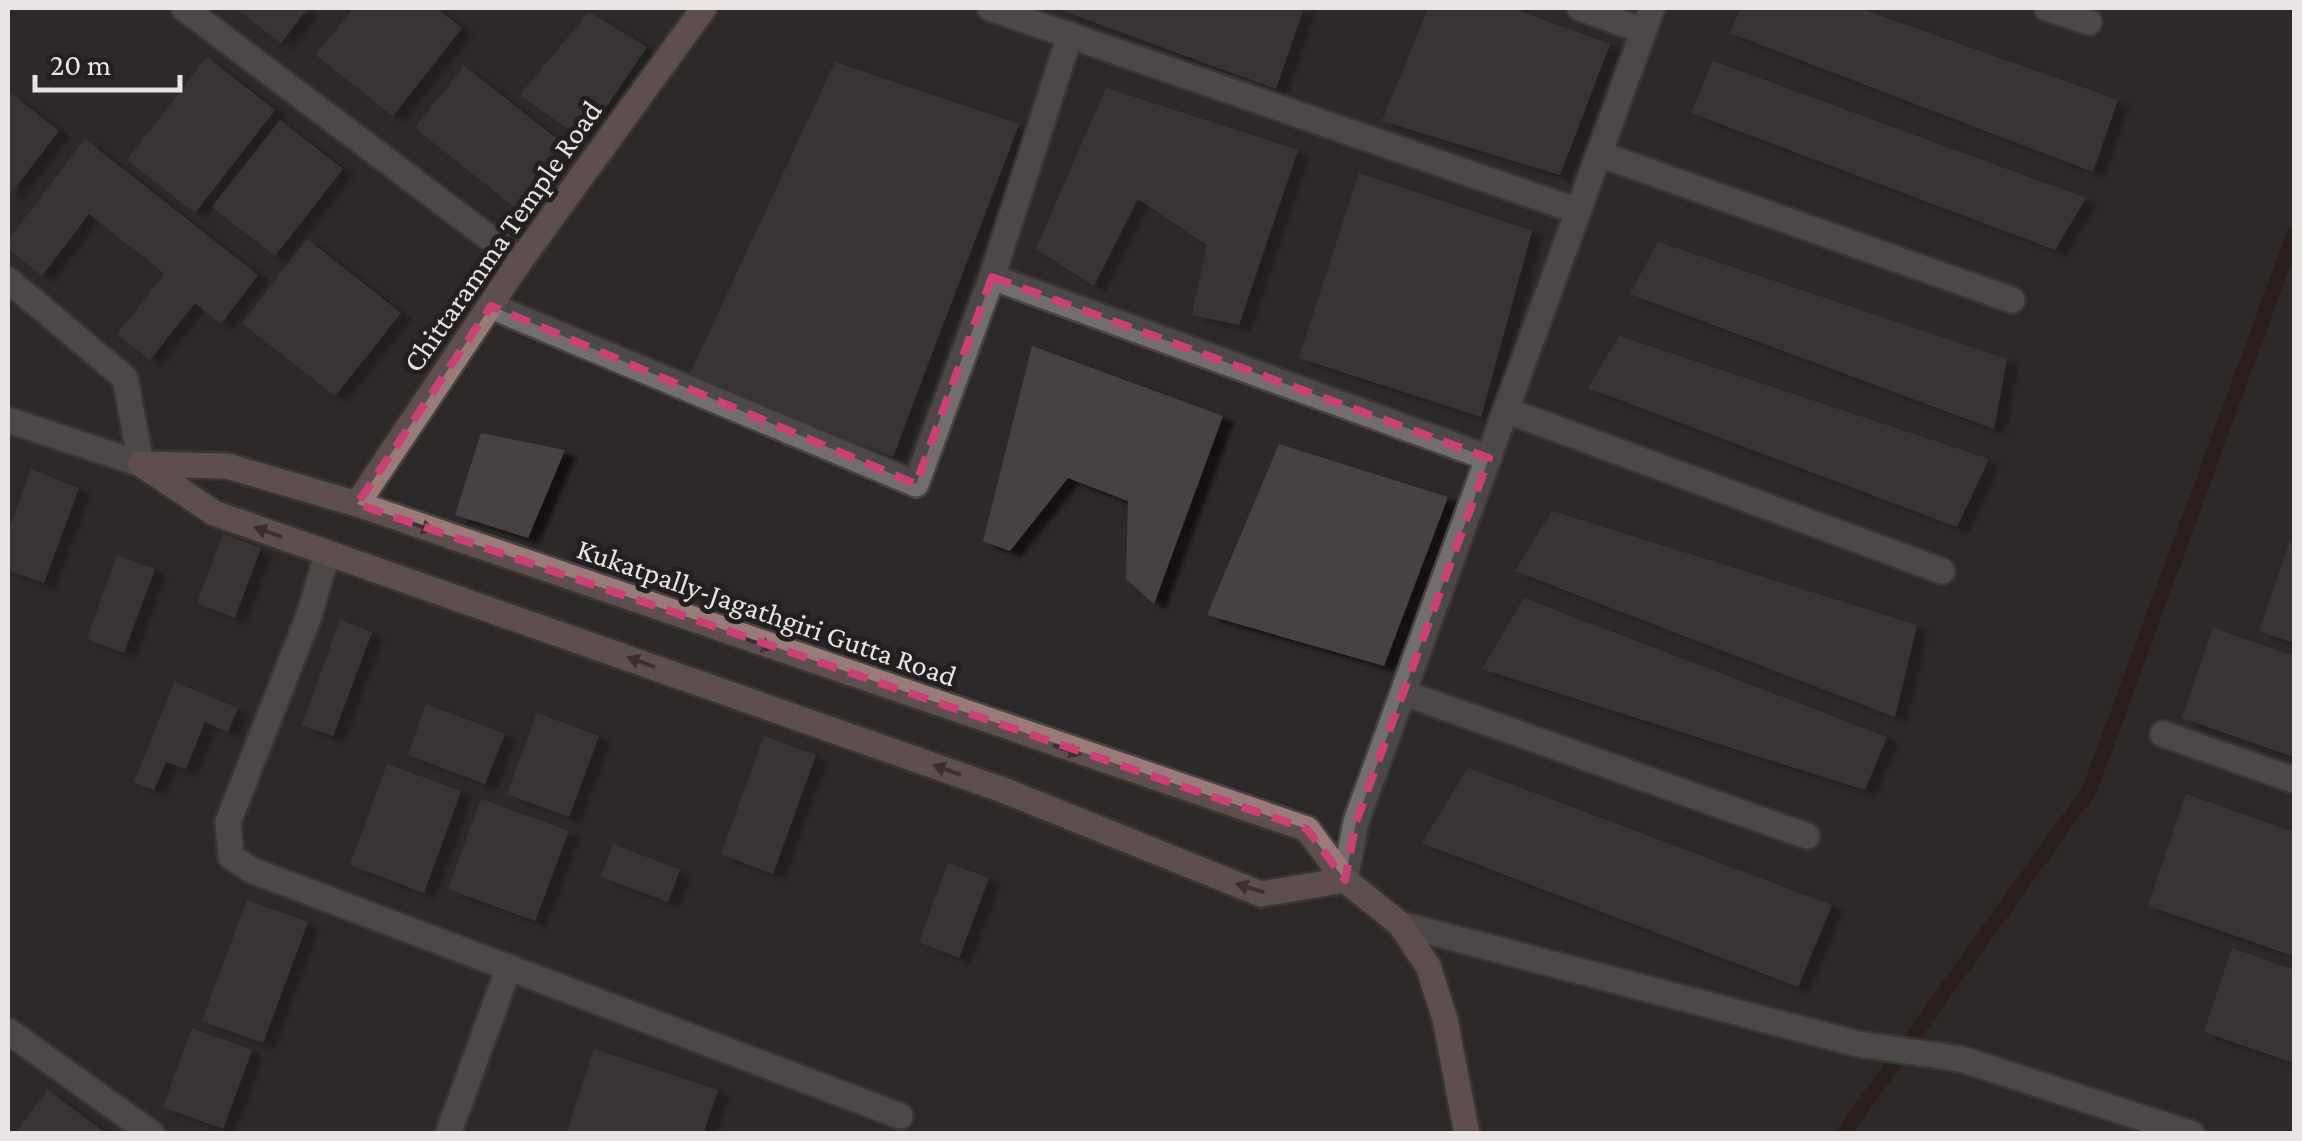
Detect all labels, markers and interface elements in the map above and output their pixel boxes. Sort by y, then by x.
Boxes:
scale bar [35,30,180,92]
text: 20 m [50,48,111,81]
street label: Chittaramma Temple Road [396,94,609,378]
one-way arrow [405,519,435,534]
one-way arrow [252,524,282,539]
street label: Kukatpally-Jagathgiri Gutta Road [573,531,961,694]
one-way arrow [745,637,775,652]
one-way arrow [626,653,656,668]
one-way arrow [1053,743,1083,758]
one-way arrow [932,762,962,777]
one-way arrow [1234,880,1265,895]

